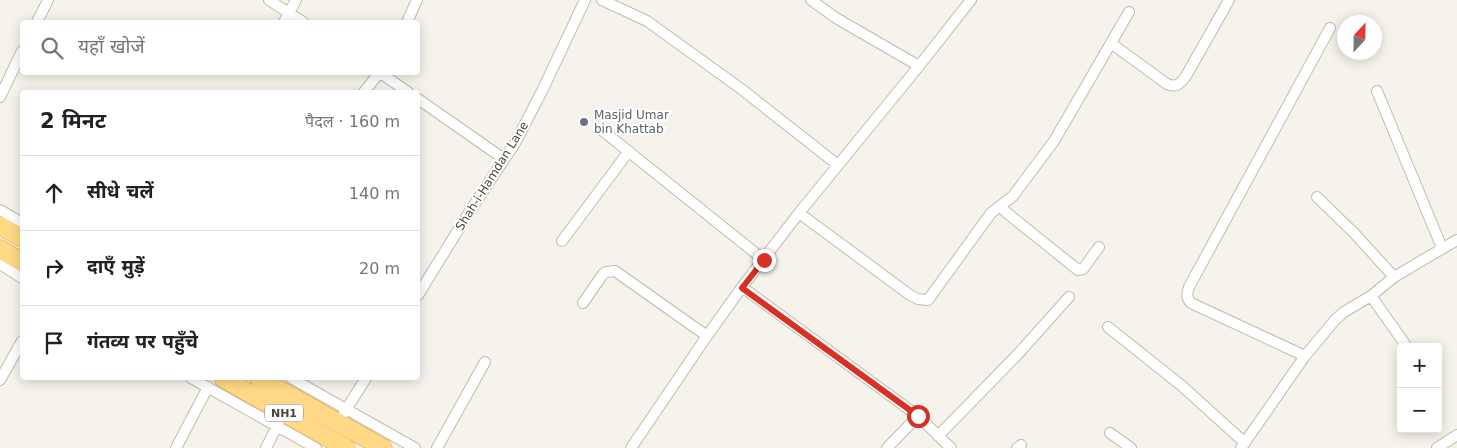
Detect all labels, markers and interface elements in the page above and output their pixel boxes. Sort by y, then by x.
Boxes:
north arrow [1337,15,1382,60]
search box [20,20,420,75]
icon: search [38,34,66,62]
text: यहाँ खोजें [78,35,145,57]
place label: Masjid Umar bin Khattab [594,108,669,136]
text: 2 मिनट [40,109,106,133]
text: पैदल · 160 m [305,112,400,131]
marker: Masjid Umar bin Khattab [578,116,590,128]
street label: Shah-i-Hamdan Lane [453,119,531,233]
icon: ahead [40,179,68,207]
text: सीधे चलें [87,180,154,202]
text: 140 m [349,184,400,203]
route end [753,249,776,272]
icon: right [40,254,68,282]
text: दाएँ मुड़ें [87,255,145,277]
text: 20 m [359,259,400,278]
icon: arrive [40,329,68,357]
text: गंतव्य पर पहुँचे [87,330,198,352]
map controls [1397,343,1442,433]
button: + [1397,343,1442,388]
button: − [1397,388,1442,433]
road number: NH1 [265,404,303,422]
route start [907,405,930,428]

